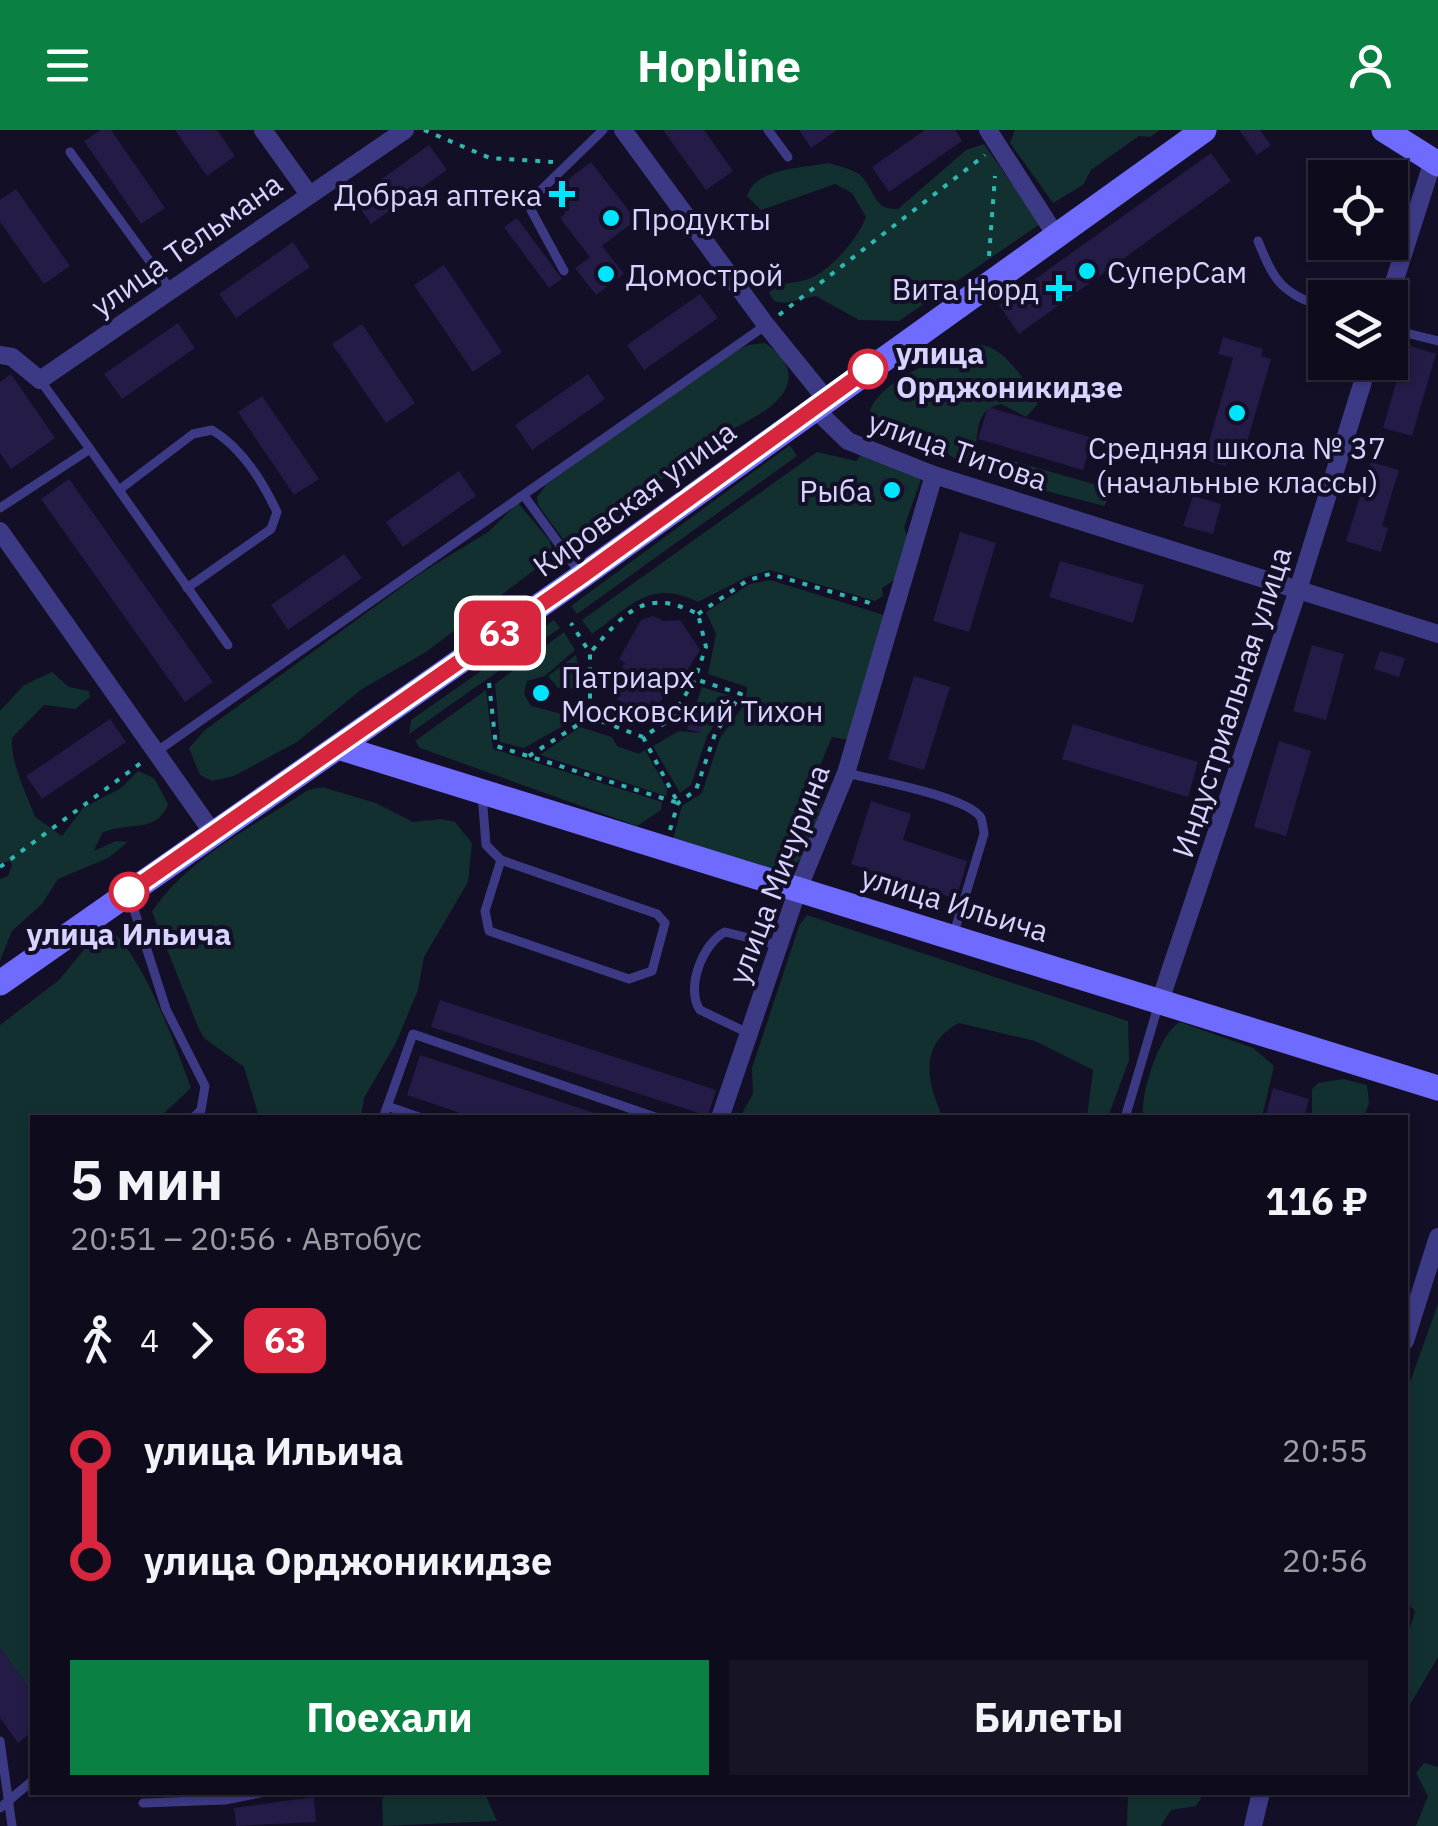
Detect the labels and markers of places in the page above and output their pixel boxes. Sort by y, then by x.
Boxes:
place label: Добрая аптека [334,175,542,214]
marker: Добрая аптека [551,183,573,205]
place label: Продукты [631,199,771,238]
marker: Продукты [600,207,622,229]
place label: СуперСам [1107,252,1247,291]
place label: Домострой [626,255,783,294]
marker: СуперСам [1076,260,1098,282]
marker: Домострой [595,263,617,285]
place label: Вита Норд [892,269,1039,308]
marker: Вита Норд [1048,277,1070,299]
place label: улица Орджоникидзе [896,333,1123,406]
marker: улица Орджоникидзе [849,350,887,388]
marker: Средняя школа № 37 (начальные классы) [1226,402,1248,424]
place label: Средняя школа № 37 (начальные классы) [1088,428,1386,501]
place label: Рыба [799,471,872,510]
marker: Рыба [881,479,903,501]
place label: Патриарх Московский Тихон [561,657,824,730]
marker: Патриарх Московский Тихон [530,682,552,704]
marker: улица Ильича [110,873,148,911]
place label: улица Ильича [27,914,231,953]

